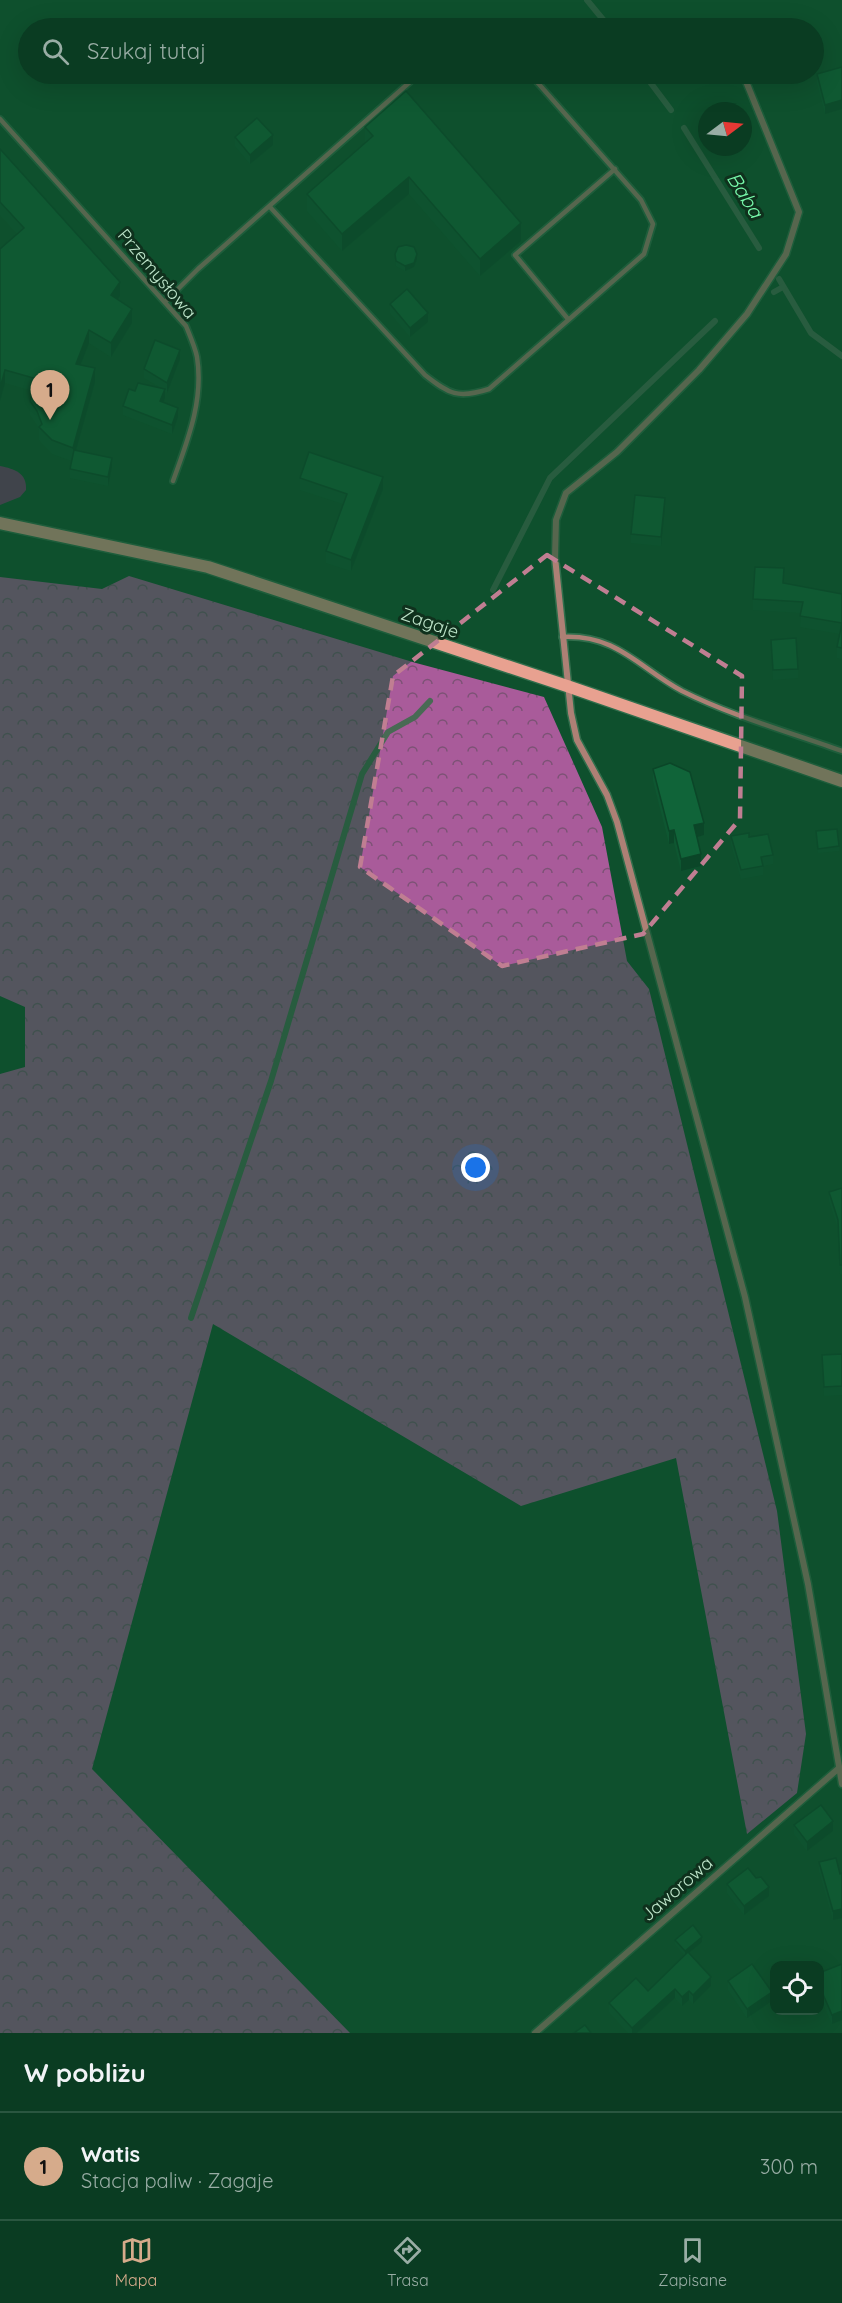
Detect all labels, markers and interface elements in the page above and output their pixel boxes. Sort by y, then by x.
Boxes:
search box [18,18,824,84]
icon: search [39,35,72,68]
text: Szukaj tutaj [87,37,206,65]
north arrow [698,102,752,156]
water label: Baba [722,167,770,224]
street label: Przemysłowa [113,224,202,323]
pin: 1 [31,370,70,420]
street label: Zagaje [398,602,462,643]
your location [461,1153,490,1182]
street label: Jaworowa [636,1851,717,1926]
map controls [770,1961,824,2015]
button: locate [770,1961,824,2015]
text: W pobliżu [24,2056,146,2089]
text: Watis [81,2140,140,2168]
text: 1 [40,2154,47,2179]
text: 300 m [760,2154,818,2179]
text: Stacja paliw · Zagaje [81,2168,274,2193]
tab: Mapa [115,2234,157,2290]
tab: Trasa [387,2234,429,2290]
tab: Zapisane [658,2234,727,2290]

